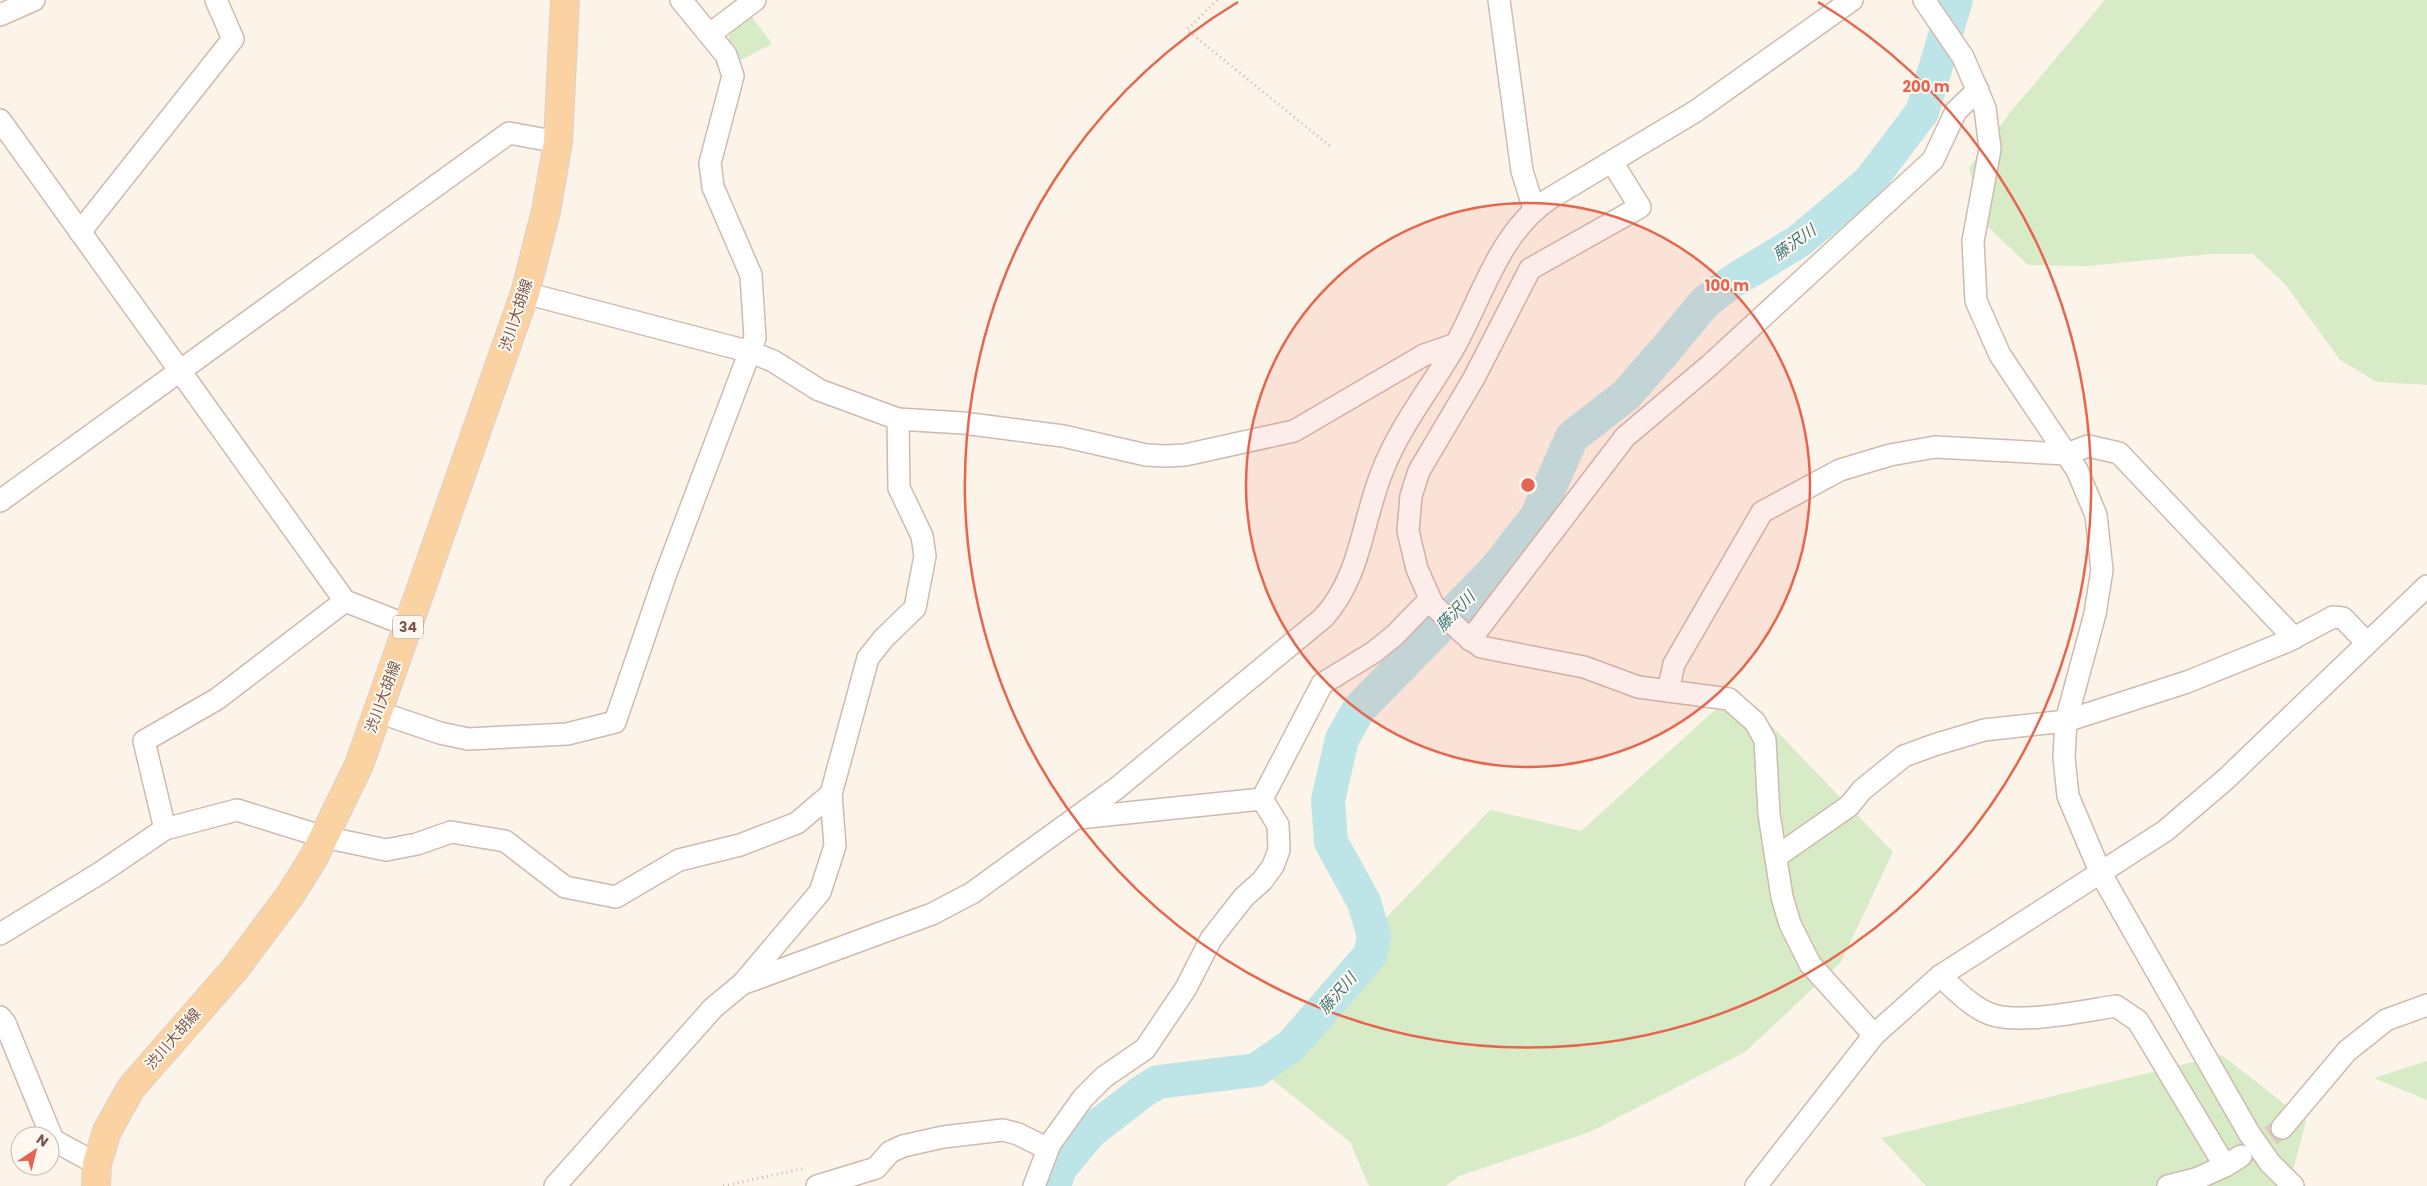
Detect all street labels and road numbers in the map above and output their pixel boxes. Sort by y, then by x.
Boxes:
street label: 渋川大胡線 [494,276,537,354]
road number: 34 [393,616,423,638]
street label: 渋川大胡線 [360,658,405,736]
street label: 渋川大胡線 [140,1003,205,1074]

